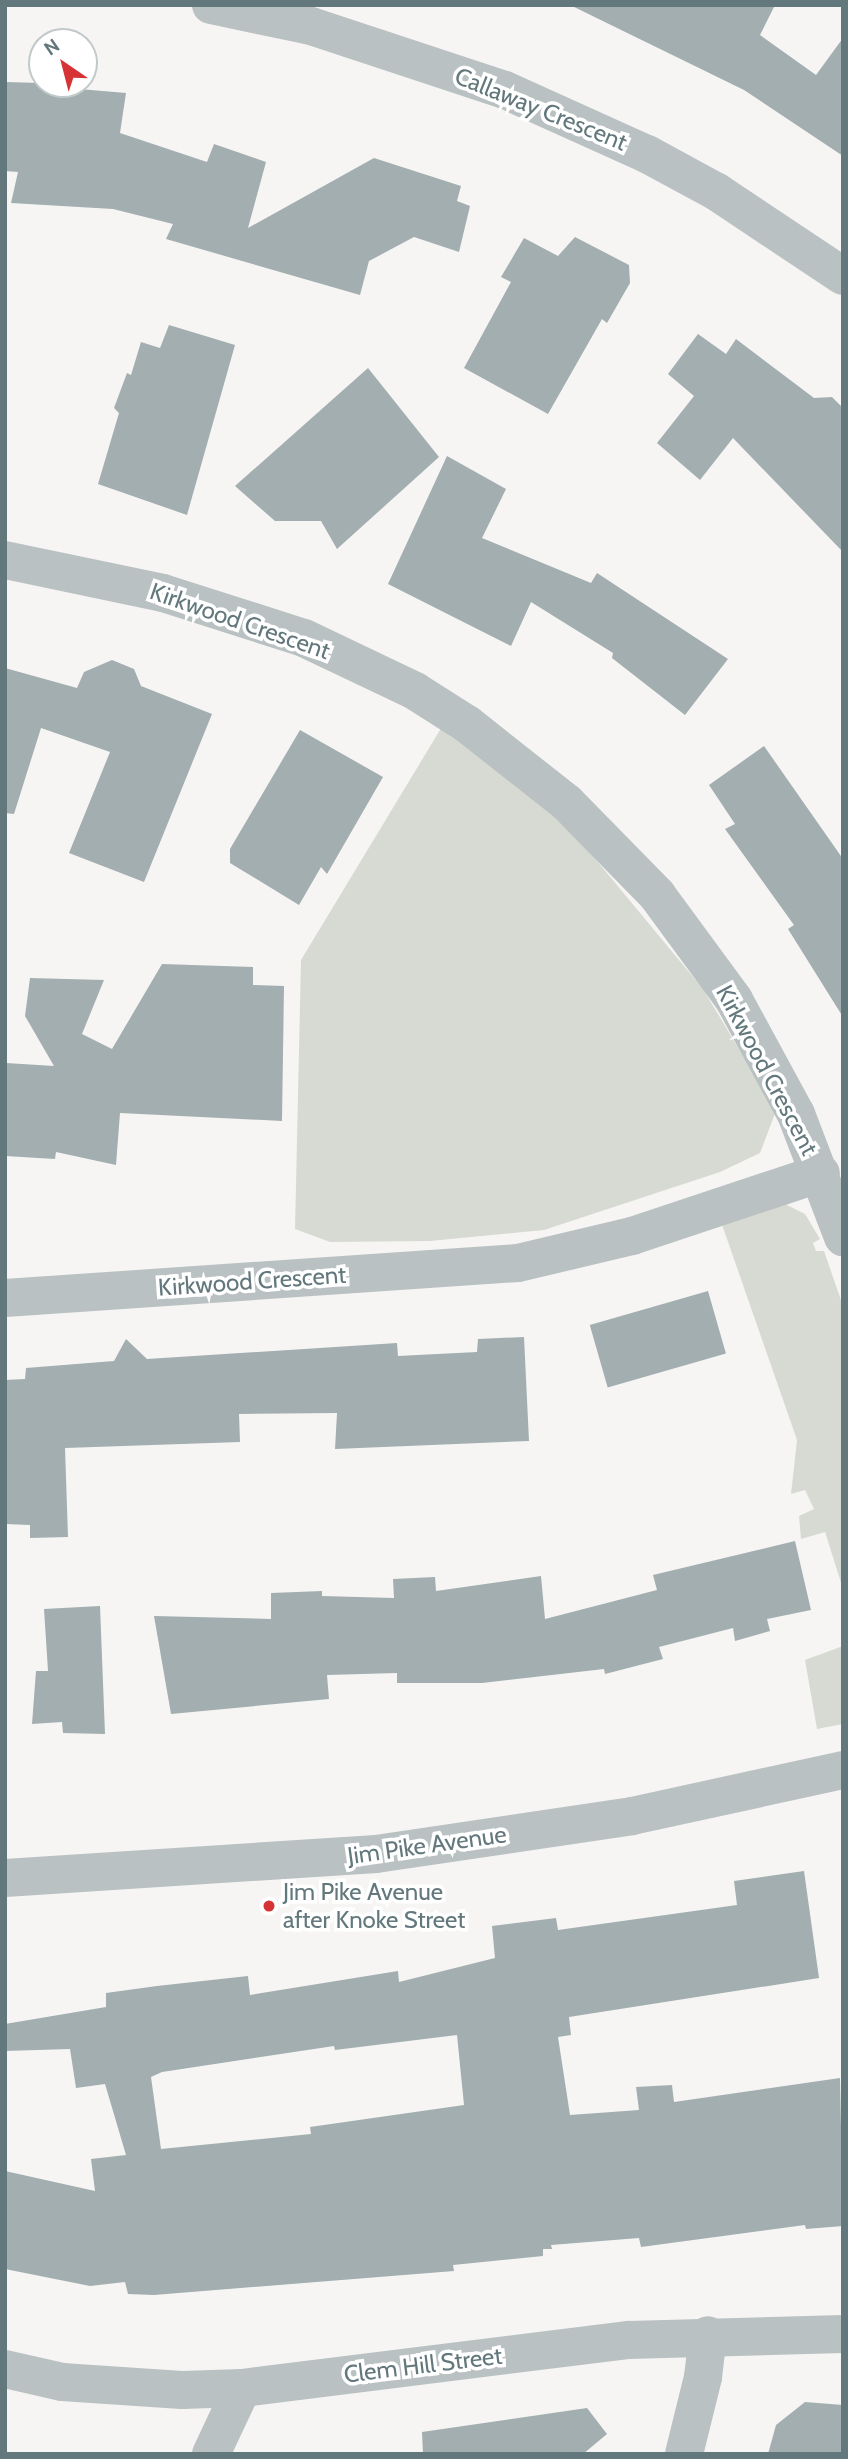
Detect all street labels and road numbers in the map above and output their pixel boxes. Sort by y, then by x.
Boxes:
street label: Callaway Crescent [451,61,631,157]
street label: Kirkwood Crescent [146,577,334,665]
street label: Kirkwood Crescent [710,980,824,1160]
street label: Kirkwood Crescent [157,1260,347,1302]
street label: Jim Pike Avenue [346,1820,508,1870]
street label: Clem Hill Street [342,2341,504,2389]

